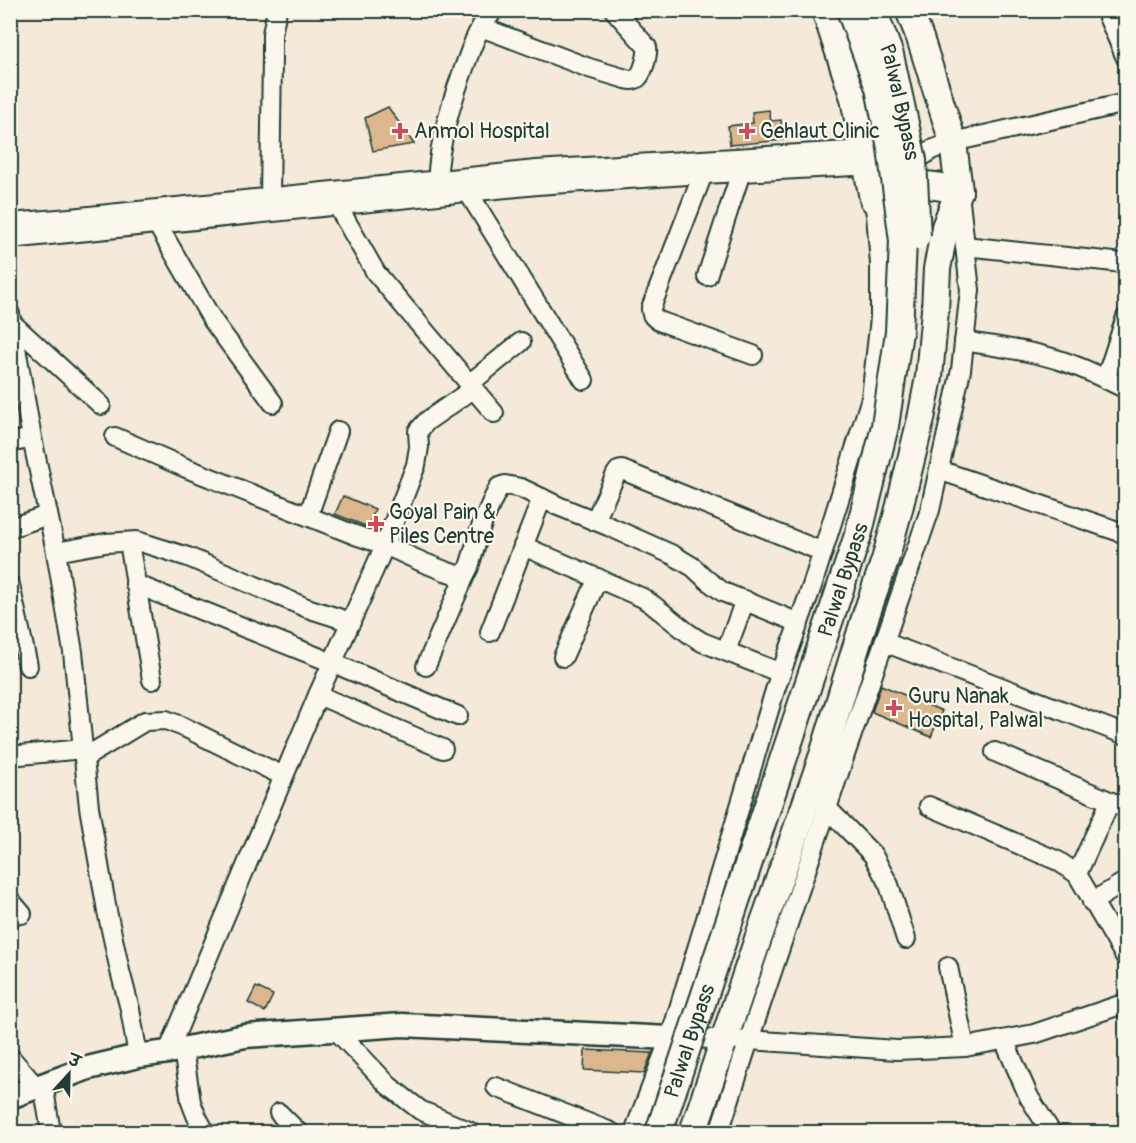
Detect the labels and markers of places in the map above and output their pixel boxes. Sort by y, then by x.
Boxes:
place label: Anmol Hospital [414,118,550,145]
place label: Gehlaut Clinic [760,118,880,145]
marker: Anmol Hospital [391,122,409,140]
marker: Gehlaut Clinic [738,122,756,140]
place label: Goyal Pain & Piles Centre [389,499,496,550]
marker: Goyal Pain & Piles Centre [367,515,385,533]
place label: Guru Nanak Hospital, Palwal [908,683,1043,734]
marker: Guru Nanak Hospital, Palwal [885,699,903,717]

